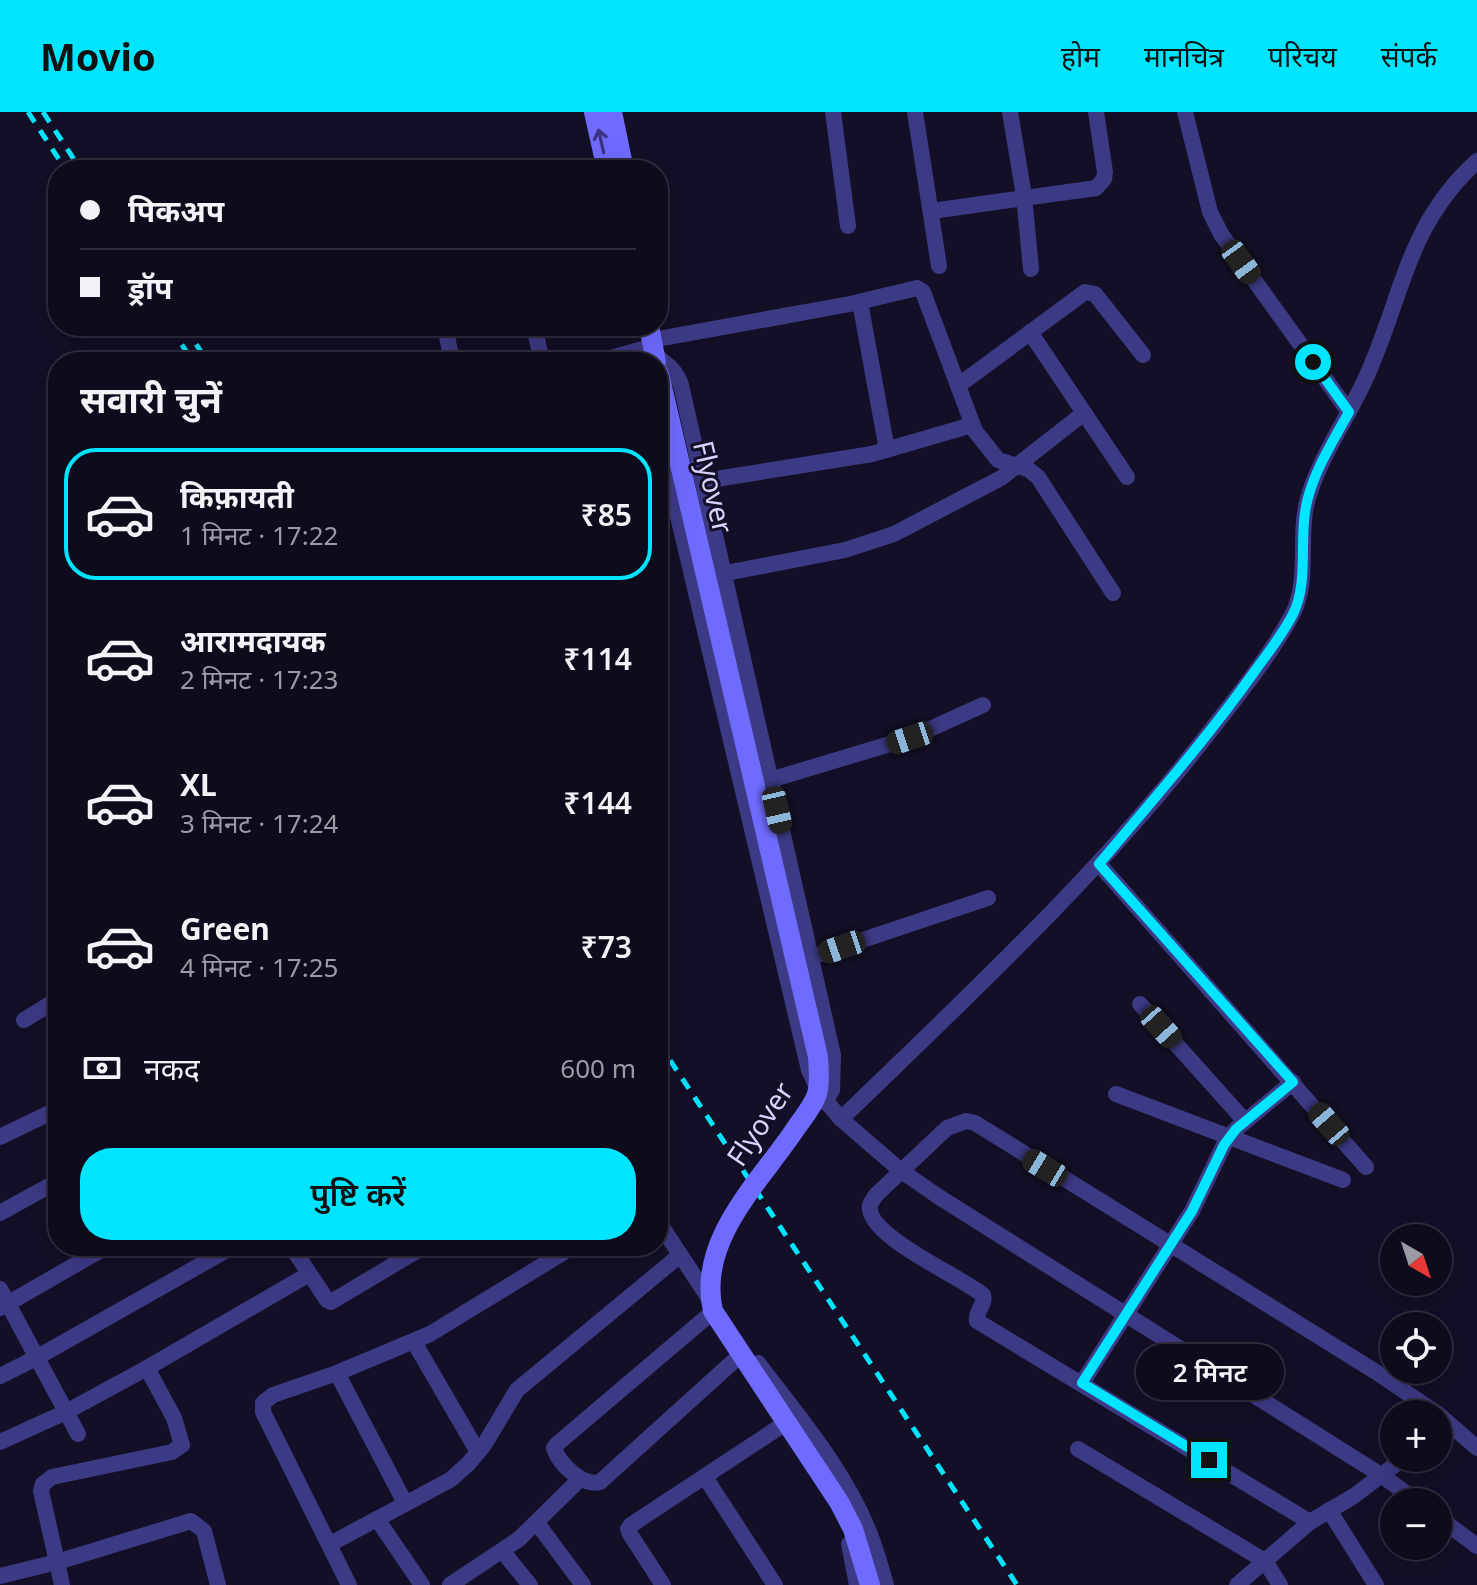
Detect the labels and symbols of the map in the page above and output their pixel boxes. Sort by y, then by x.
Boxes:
one-way arrow [593,129,608,154]
car [1217,236,1265,288]
route start [1295,344,1331,380]
street label: Flyover [685,437,743,537]
car [883,719,937,757]
car [760,784,794,836]
car [815,928,869,966]
car [1136,1001,1186,1053]
street label: Flyover [717,1073,801,1173]
car [1304,1098,1354,1150]
car [1018,1145,1072,1191]
north arrow [1380,1224,1452,1296]
callout: 2 मिनट [1135,1344,1283,1400]
route end [1191,1442,1227,1478]

